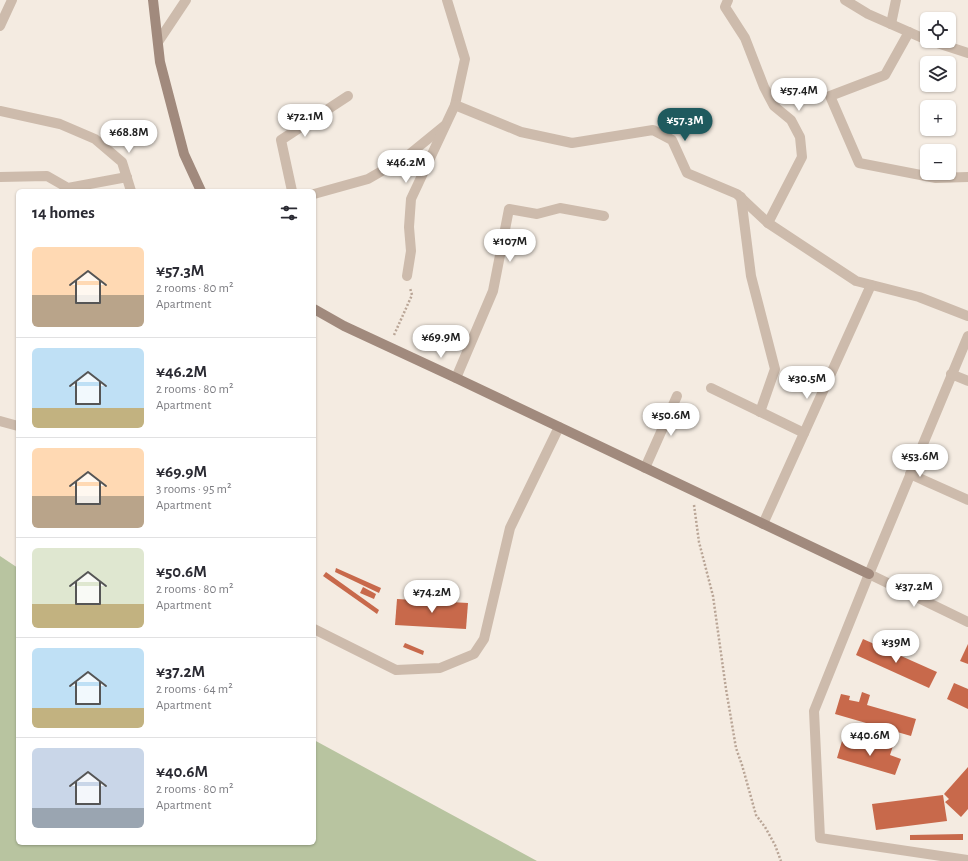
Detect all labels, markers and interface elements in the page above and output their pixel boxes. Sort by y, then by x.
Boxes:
map controls [920,12,956,180]
button: locate [920,12,956,48]
button: layers [920,56,956,92]
pin: ¥57.4M [766,78,832,112]
text: ¥57.4M [780,84,818,97]
button: + [920,100,956,136]
pin: ¥72.1M [272,104,338,138]
pin: ¥57.3M [652,108,718,142]
text: ¥72.1M [287,110,323,123]
text: ¥57.3M [666,114,704,127]
pin: ¥68.8M [96,120,162,154]
text: ¥68.8M [109,126,149,139]
button: − [920,144,956,180]
pin: ¥46.2M [373,150,439,184]
text: ¥46.2M [386,156,426,169]
icon: filters [278,202,300,224]
text: 14 homes [32,204,95,221]
pin: ¥107M [482,229,538,263]
text: ¥107M [493,235,527,248]
text: ¥57.3M [156,262,204,279]
icon: home [64,263,112,311]
text: 2 rooms · 80 m² [156,282,233,295]
text: Apartment [156,298,211,311]
pin: ¥69.9M [408,325,474,359]
text: ¥69.9M [421,331,461,344]
text: ¥46.2M [156,363,207,380]
icon: home [64,364,112,412]
pin: ¥30.5M [774,366,840,400]
text: ¥30.5M [788,372,826,385]
text: 2 rooms · 80 m² [156,383,233,396]
text: Apartment [156,399,211,412]
pin: ¥50.6M [638,403,704,437]
text: ¥50.6M [652,409,690,422]
pin: ¥53.6M [887,444,953,478]
text: ¥53.6M [901,450,939,463]
text: ¥69.9M [156,463,207,480]
icon: home [64,464,112,512]
text: 3 rooms · 95 m² [156,483,231,496]
text: Apartment [156,499,211,512]
text: ¥50.6M [156,563,207,580]
icon: home [64,564,112,612]
pin: ¥37.2M [881,574,947,608]
pin: ¥74.2M [399,580,465,614]
text: ¥37.2M [895,580,933,593]
text: 2 rooms · 80 m² [156,583,233,596]
text: ¥74.2M [413,586,451,599]
text: Apartment [156,599,211,612]
pin: ¥39M [872,630,920,664]
text: ¥39M [881,636,911,649]
text: ¥37.2M [156,663,205,680]
icon: home [64,664,112,712]
text: 2 rooms · 64 m² [156,683,233,696]
text: Apartment [156,699,211,712]
pin: ¥40.6M [837,723,903,757]
text: ¥40.6M [850,729,890,742]
text: ¥40.6M [156,763,208,780]
icon: home [64,764,112,812]
text: 2 rooms · 80 m² [156,783,233,796]
text: Apartment [156,799,211,812]

